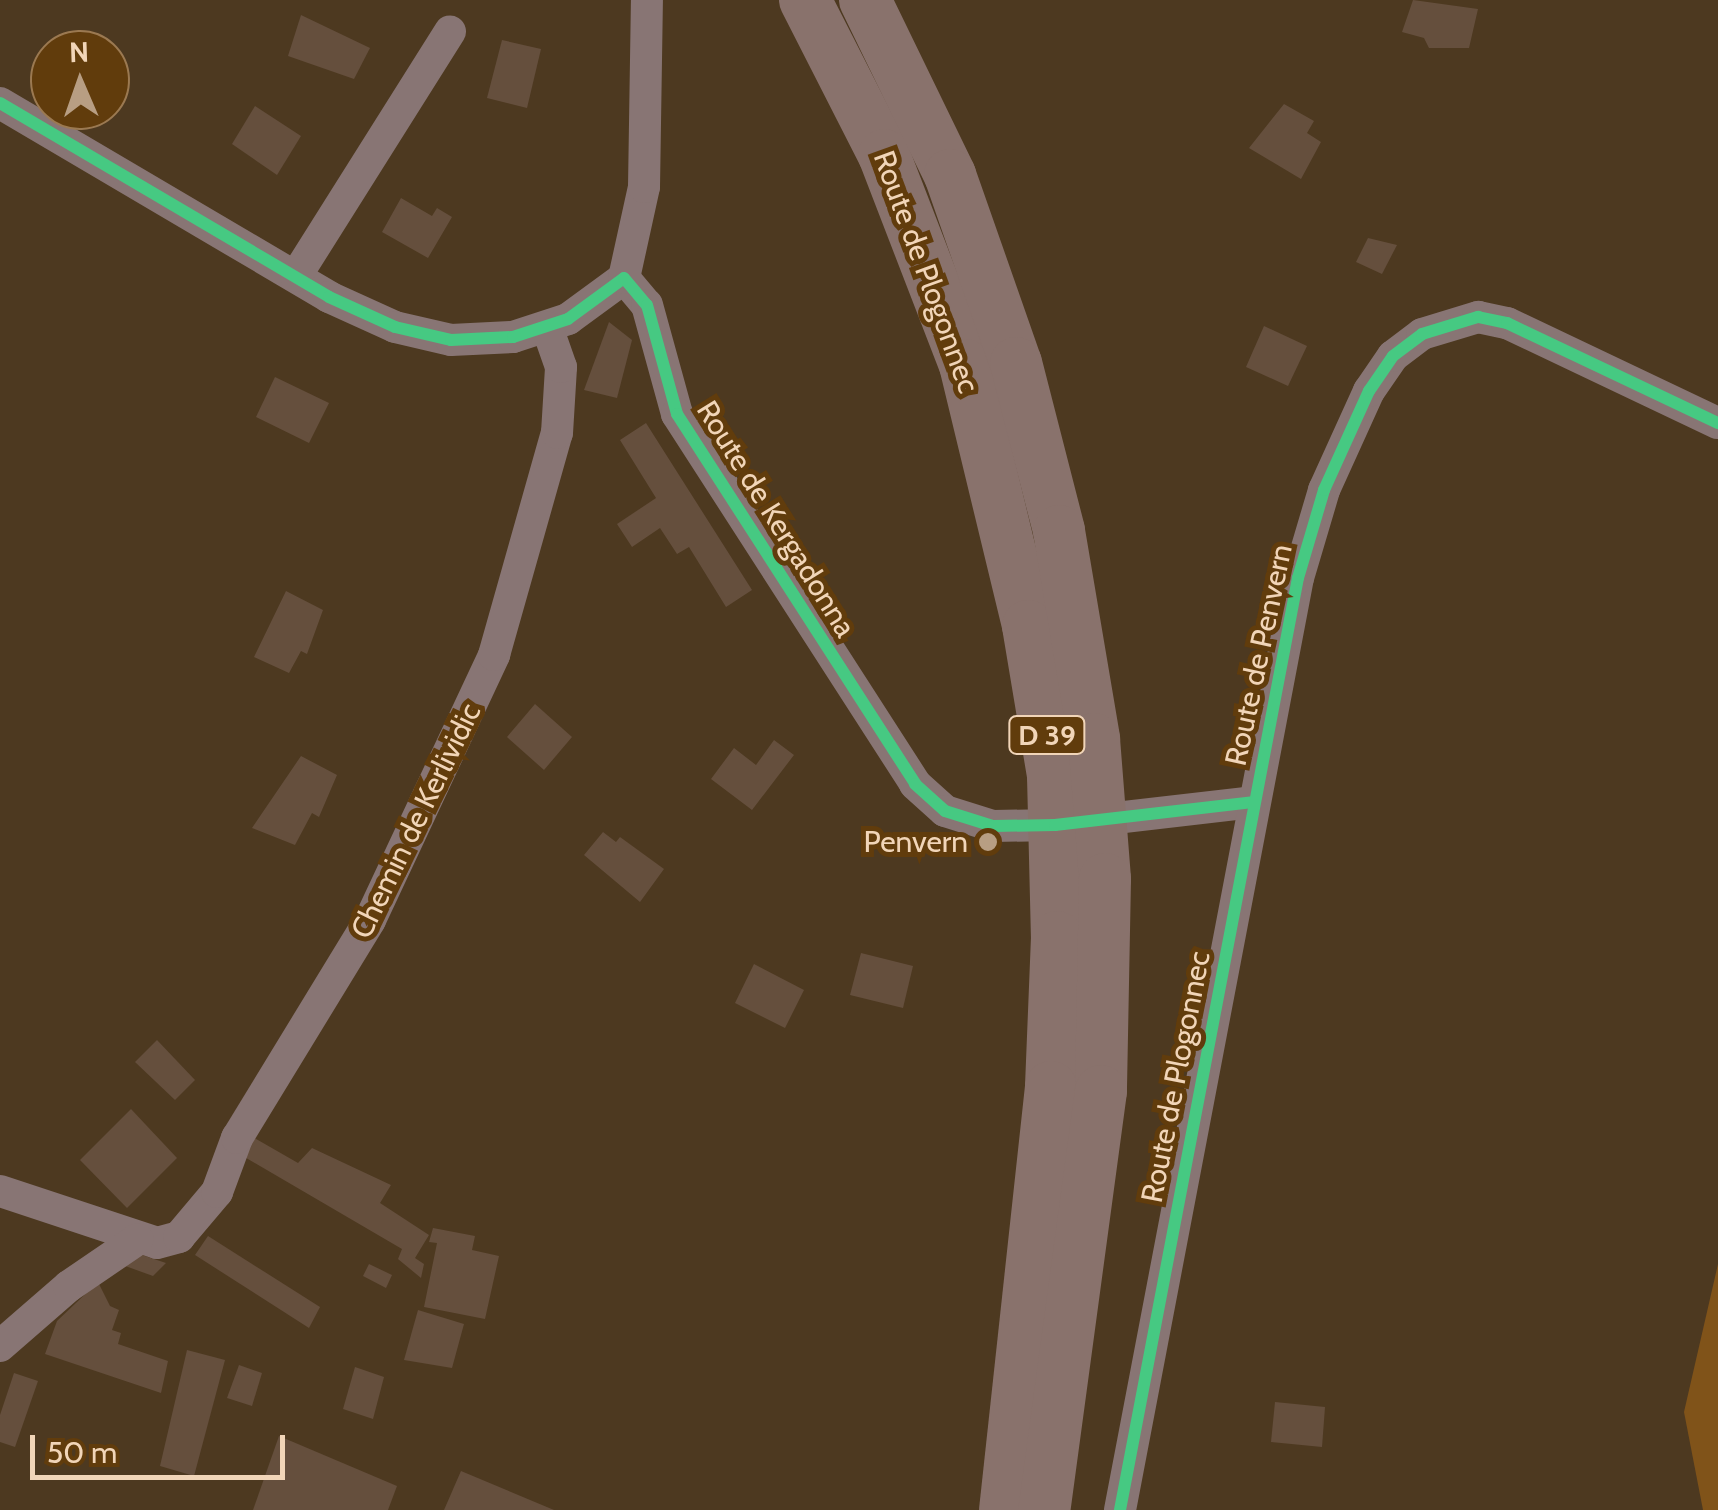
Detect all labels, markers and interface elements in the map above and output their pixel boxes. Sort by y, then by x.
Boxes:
north arrow [30,30,130,130]
text: N [69,35,90,69]
street label: Route de Plogonnec [865,146,987,398]
street label: Route de Kergadonna [689,394,863,644]
street label: Route de Penvern [1218,541,1300,769]
street label: Chemin de Kerlividic [343,698,489,944]
road number: D 39 [1007,712,1087,758]
place label: Penvern [863,824,968,860]
marker: Penvern [977,831,999,853]
street label: Route de Plogonnec [1134,948,1218,1206]
scale bar [35,1415,290,1477]
text: 50 m [47,1434,117,1471]

